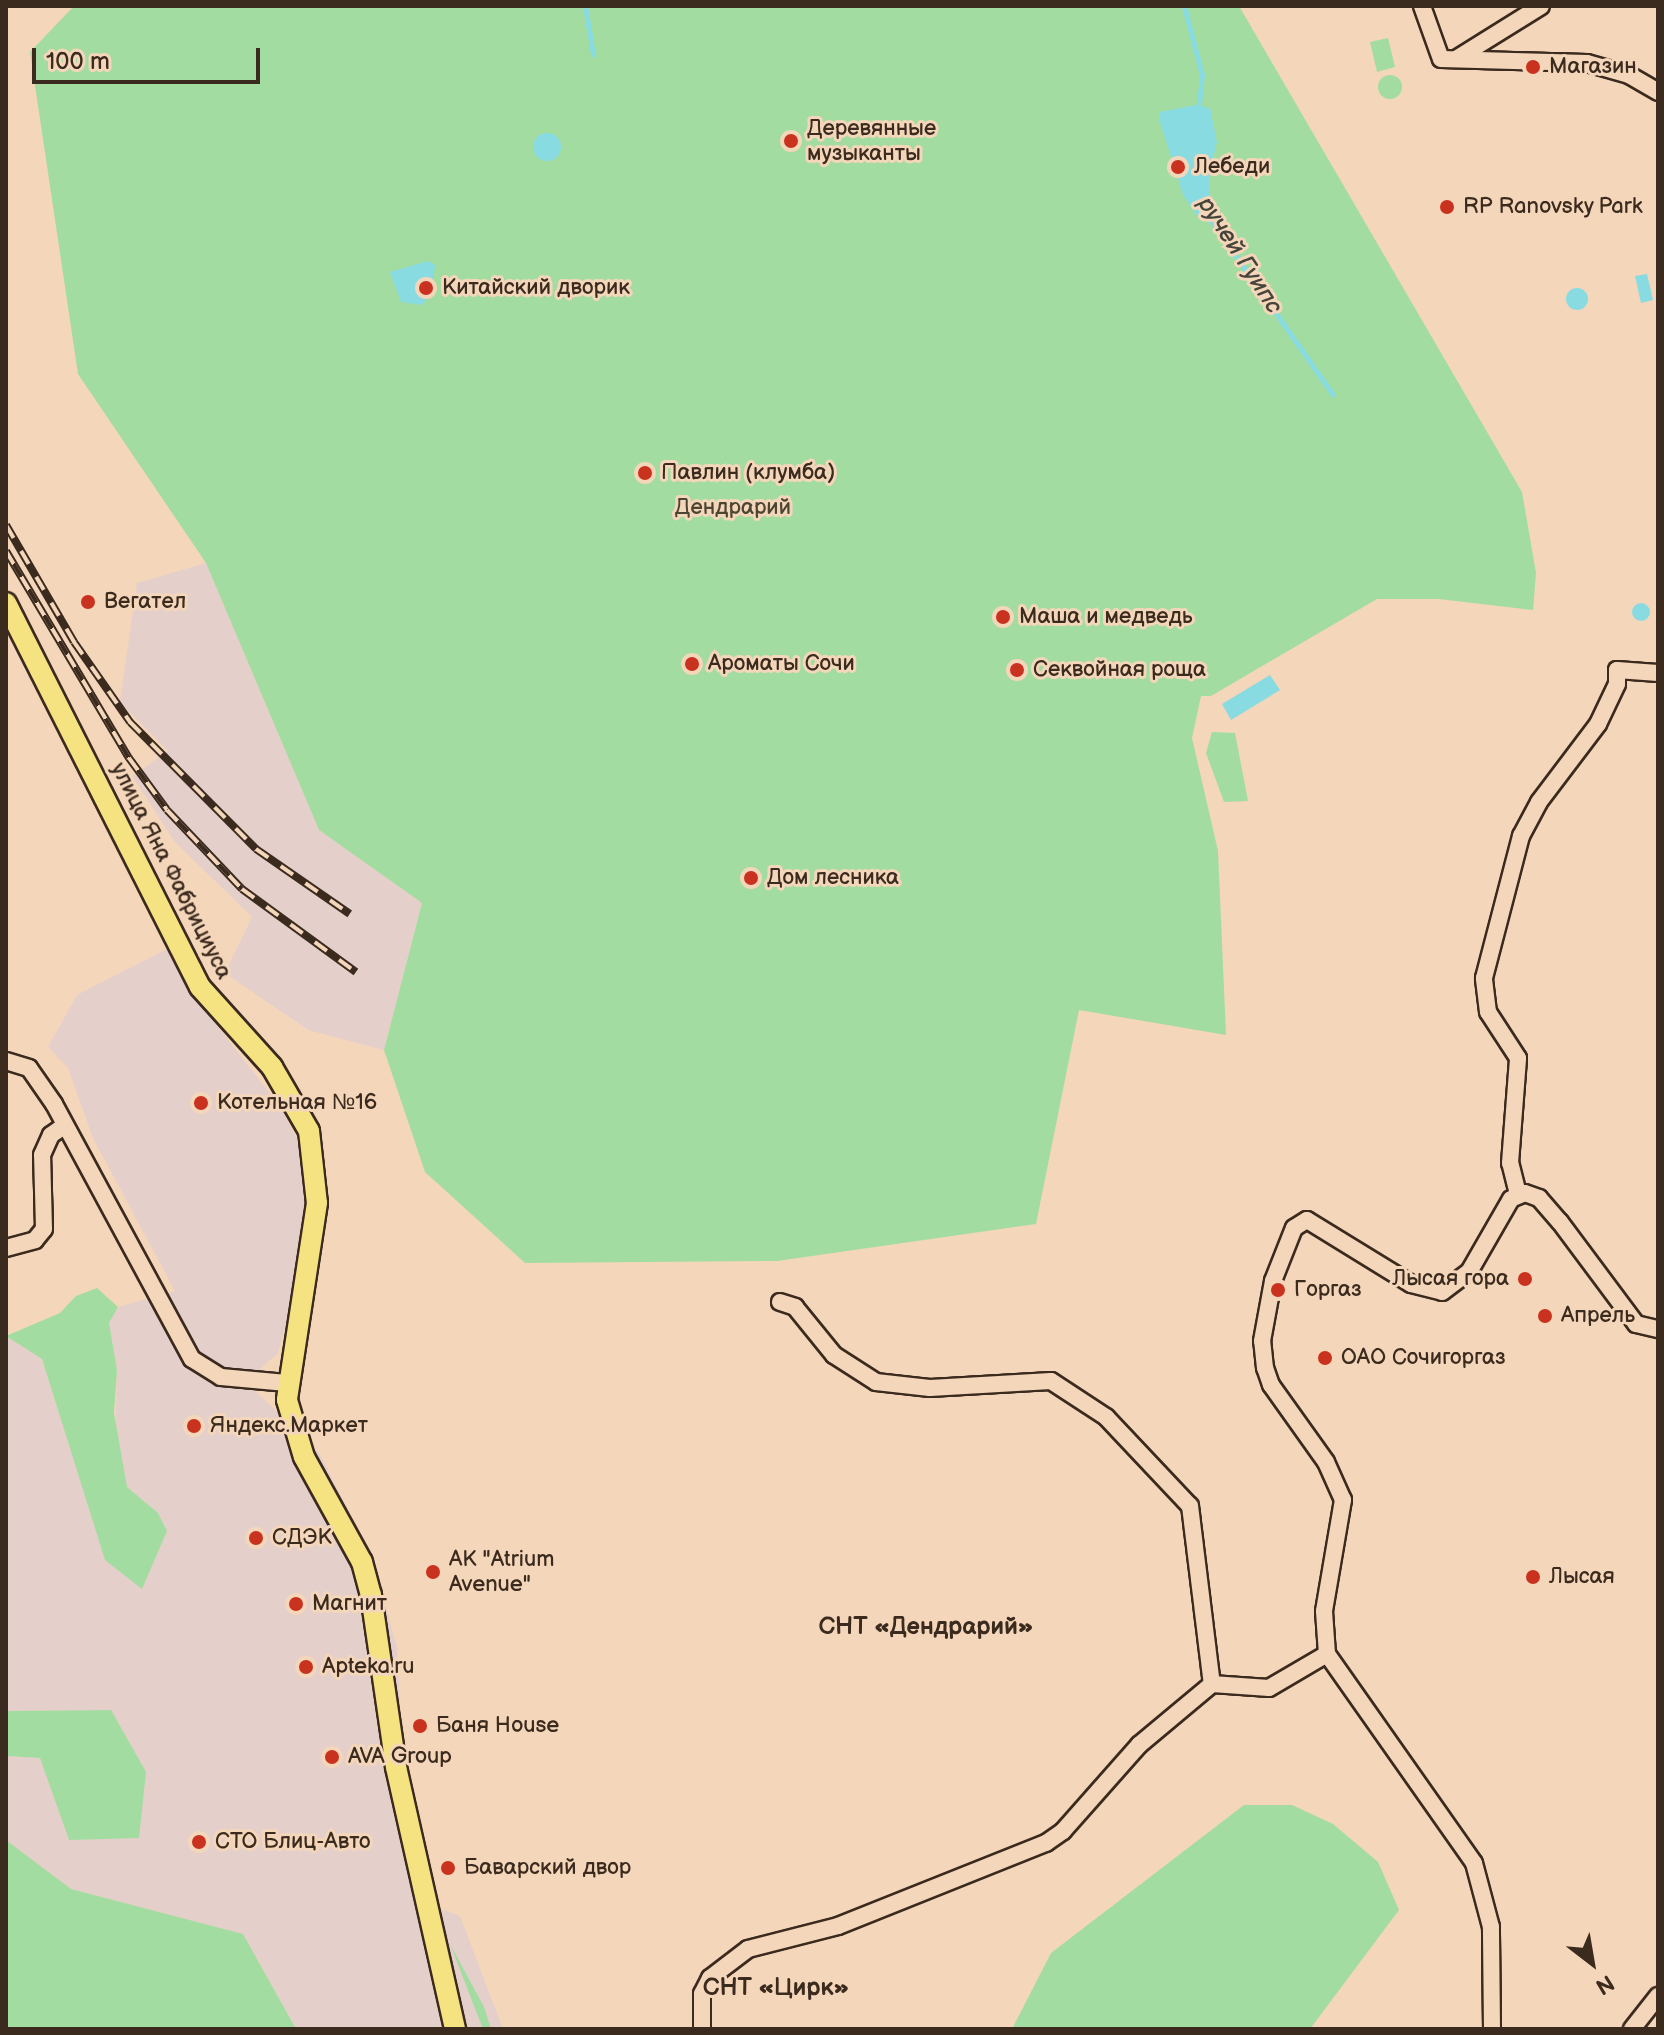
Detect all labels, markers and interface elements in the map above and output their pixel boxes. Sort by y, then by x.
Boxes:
scale bar [36,32,264,82]
text: 100 m [46,47,110,76]
place label: Магазин [1549,54,1637,80]
marker: Магазин [1524,58,1542,76]
place label: Деревянные музыканты [807,115,936,166]
marker: Деревянные музыканты [782,132,800,150]
place label: Лебеди [1194,154,1270,180]
marker: Лебеди [1169,158,1187,176]
water label: ручей Гуипс [1191,191,1289,319]
place label: RP Ranovsky Park [1463,194,1644,220]
marker: RP Ranovsky Park [1438,198,1456,216]
place label: Китайский дворик [442,275,630,301]
marker: Китайский дворик [417,279,435,297]
place label: Павлин (клумба) [661,460,835,486]
marker: Павлин (клумба) [636,464,654,482]
park label: Дендрарий [675,495,791,521]
place label: Вегател [104,589,186,615]
marker: Вегател [79,593,97,611]
place label: Маша и медведь [1019,604,1193,630]
marker: Маша и медведь [994,608,1012,626]
place label: Ароматы Сочи [708,651,855,677]
marker: Ароматы Сочи [683,655,701,673]
place label: Секвойная роща [1033,657,1206,683]
marker: Секвойная роща [1008,661,1026,679]
street label: улица Яна Фабрициуса [105,758,237,984]
place label: Дом лесника [767,865,899,891]
marker: Дом лесника [742,869,760,887]
place label: Котельная №16 [217,1090,377,1116]
marker: Котельная №16 [192,1094,210,1112]
place label: Лысая гора [1392,1266,1509,1292]
marker: Лысая гора [1516,1270,1534,1288]
place label: Горгаз [1294,1277,1362,1303]
marker: Горгаз [1269,1281,1287,1299]
place label: Апрель [1561,1303,1635,1329]
marker: Апрель [1536,1307,1554,1325]
place label: ОАО Сочигоргаз [1341,1345,1506,1371]
marker: ОАО Сочигоргаз [1316,1349,1334,1367]
place label: Яндекс.Маркет [210,1413,368,1439]
marker: Яндекс.Маркет [185,1417,203,1435]
place label: СДЭК [272,1525,332,1551]
marker: СДЭК [247,1529,265,1547]
place label: АК "Atrium Avenue" [449,1546,553,1598]
marker: АК "Atrium Avenue" [424,1563,442,1581]
place label: Лысая [1549,1564,1615,1590]
marker: Лысая [1524,1568,1542,1586]
place label: Магнит [312,1591,387,1617]
marker: Магнит [287,1595,305,1613]
district label: СНТ «Дендрарий» [818,1613,1034,1641]
place label: Apteka.ru [322,1654,414,1680]
marker: Apteka.ru [297,1658,315,1676]
place label: Баня House [436,1713,559,1739]
marker: Баня House [411,1717,429,1735]
place label: AVA Group [348,1744,452,1770]
marker: AVA Group [323,1748,341,1766]
place label: СТО Блиц-Авто [215,1829,370,1855]
marker: СТО Блиц-Авто [190,1833,208,1851]
place label: Баварский двор [464,1855,631,1881]
marker: Баварский двор [439,1859,457,1877]
north arrow [1552,1923,1632,2003]
text: N [1591,1968,1619,2000]
district label: СНТ «Цирк» [703,1974,849,2002]

